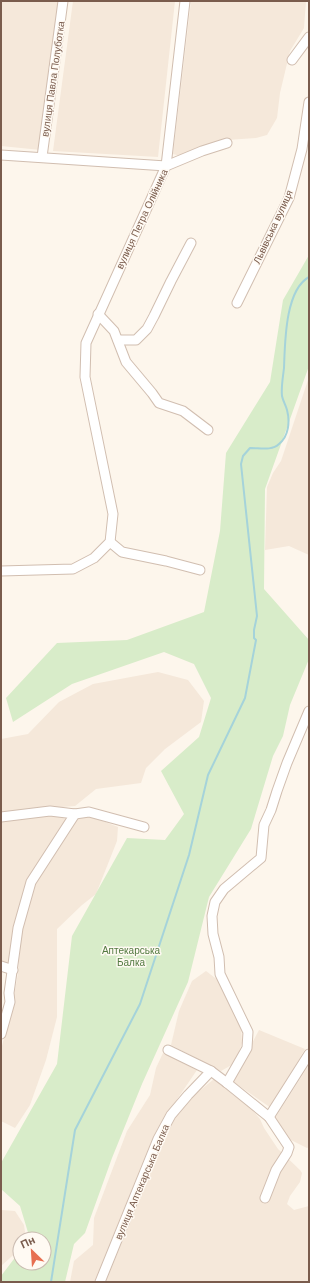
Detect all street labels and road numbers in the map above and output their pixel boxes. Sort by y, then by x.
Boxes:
street label: вулиця Павла Полуботка [39,20,67,137]
street label: вулиця Петра Олійника [114,167,170,271]
street label: Львівська вулиця [251,188,295,266]
street label: вулиця Аптекарська Балка [113,1122,172,1241]

